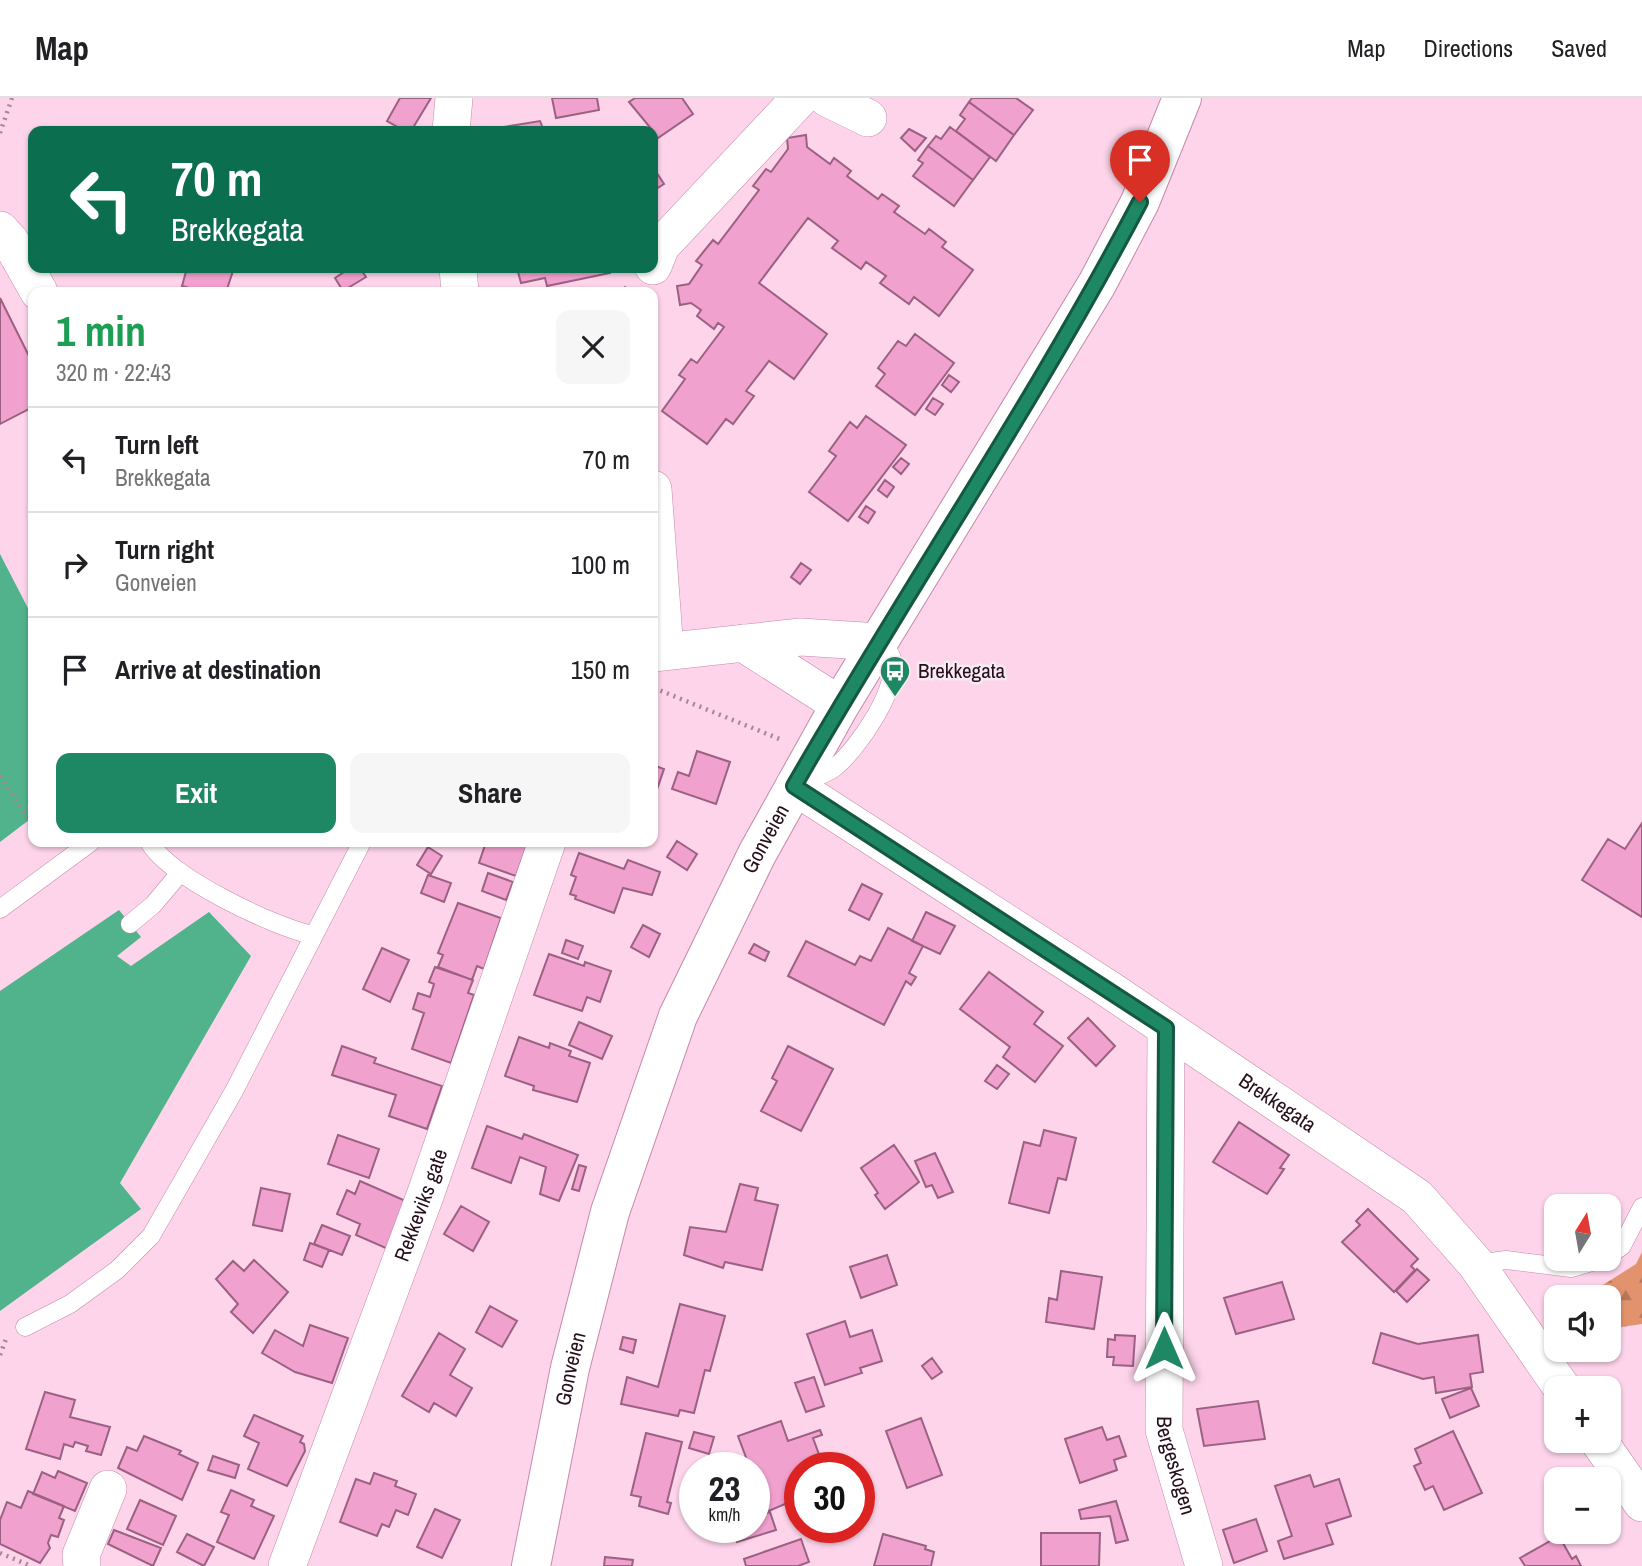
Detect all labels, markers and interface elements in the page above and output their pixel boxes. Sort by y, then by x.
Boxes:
text: Map [35,26,89,70]
text: Map [1347,32,1385,64]
text: Directions [1423,32,1513,64]
text: Saved [1551,32,1607,64]
pin [1110,130,1170,202]
icon: arrive [1121,141,1159,179]
text: 70 m [171,145,263,211]
icon: left [56,154,147,245]
text: Brekkegata [171,208,304,251]
text: 1 min [56,303,146,359]
button: close [556,310,630,384]
text: 320 m · 22:43 [56,357,171,388]
text: Turn left [115,427,199,462]
icon: left [56,441,94,479]
text: 70 m [583,442,630,477]
text: Brekkegata [115,462,210,493]
text: Turn right [115,532,214,567]
icon: right [56,546,94,584]
text: 100 m [571,547,630,582]
text: Gonveien [115,567,197,598]
icon: arrive [56,651,94,689]
text: Arrive at destination [115,652,321,687]
text: 150 m [571,652,630,687]
bus stop icon: Brekkegata [878,654,912,698]
place label: Brekkegata [918,656,1006,685]
button: Exit [56,753,336,833]
button: Share [350,753,630,833]
street label: Gonveien [735,799,796,878]
street label: Brekkegata [1233,1066,1322,1139]
street label: Rekkeviks gate [387,1145,454,1265]
north arrow [1544,1194,1620,1270]
map controls [1544,1194,1621,1544]
button: sound [1544,1285,1621,1362]
position arrow [1127,1311,1201,1385]
street label: Gonveien [548,1329,593,1408]
button: + [1544,1376,1621,1453]
street label: Bergeskogen [1150,1416,1203,1518]
speed limit sign: 30 [784,1452,875,1543]
text: 23 [709,1465,740,1512]
button: − [1544,1467,1621,1544]
text: km/h [709,1502,741,1527]

